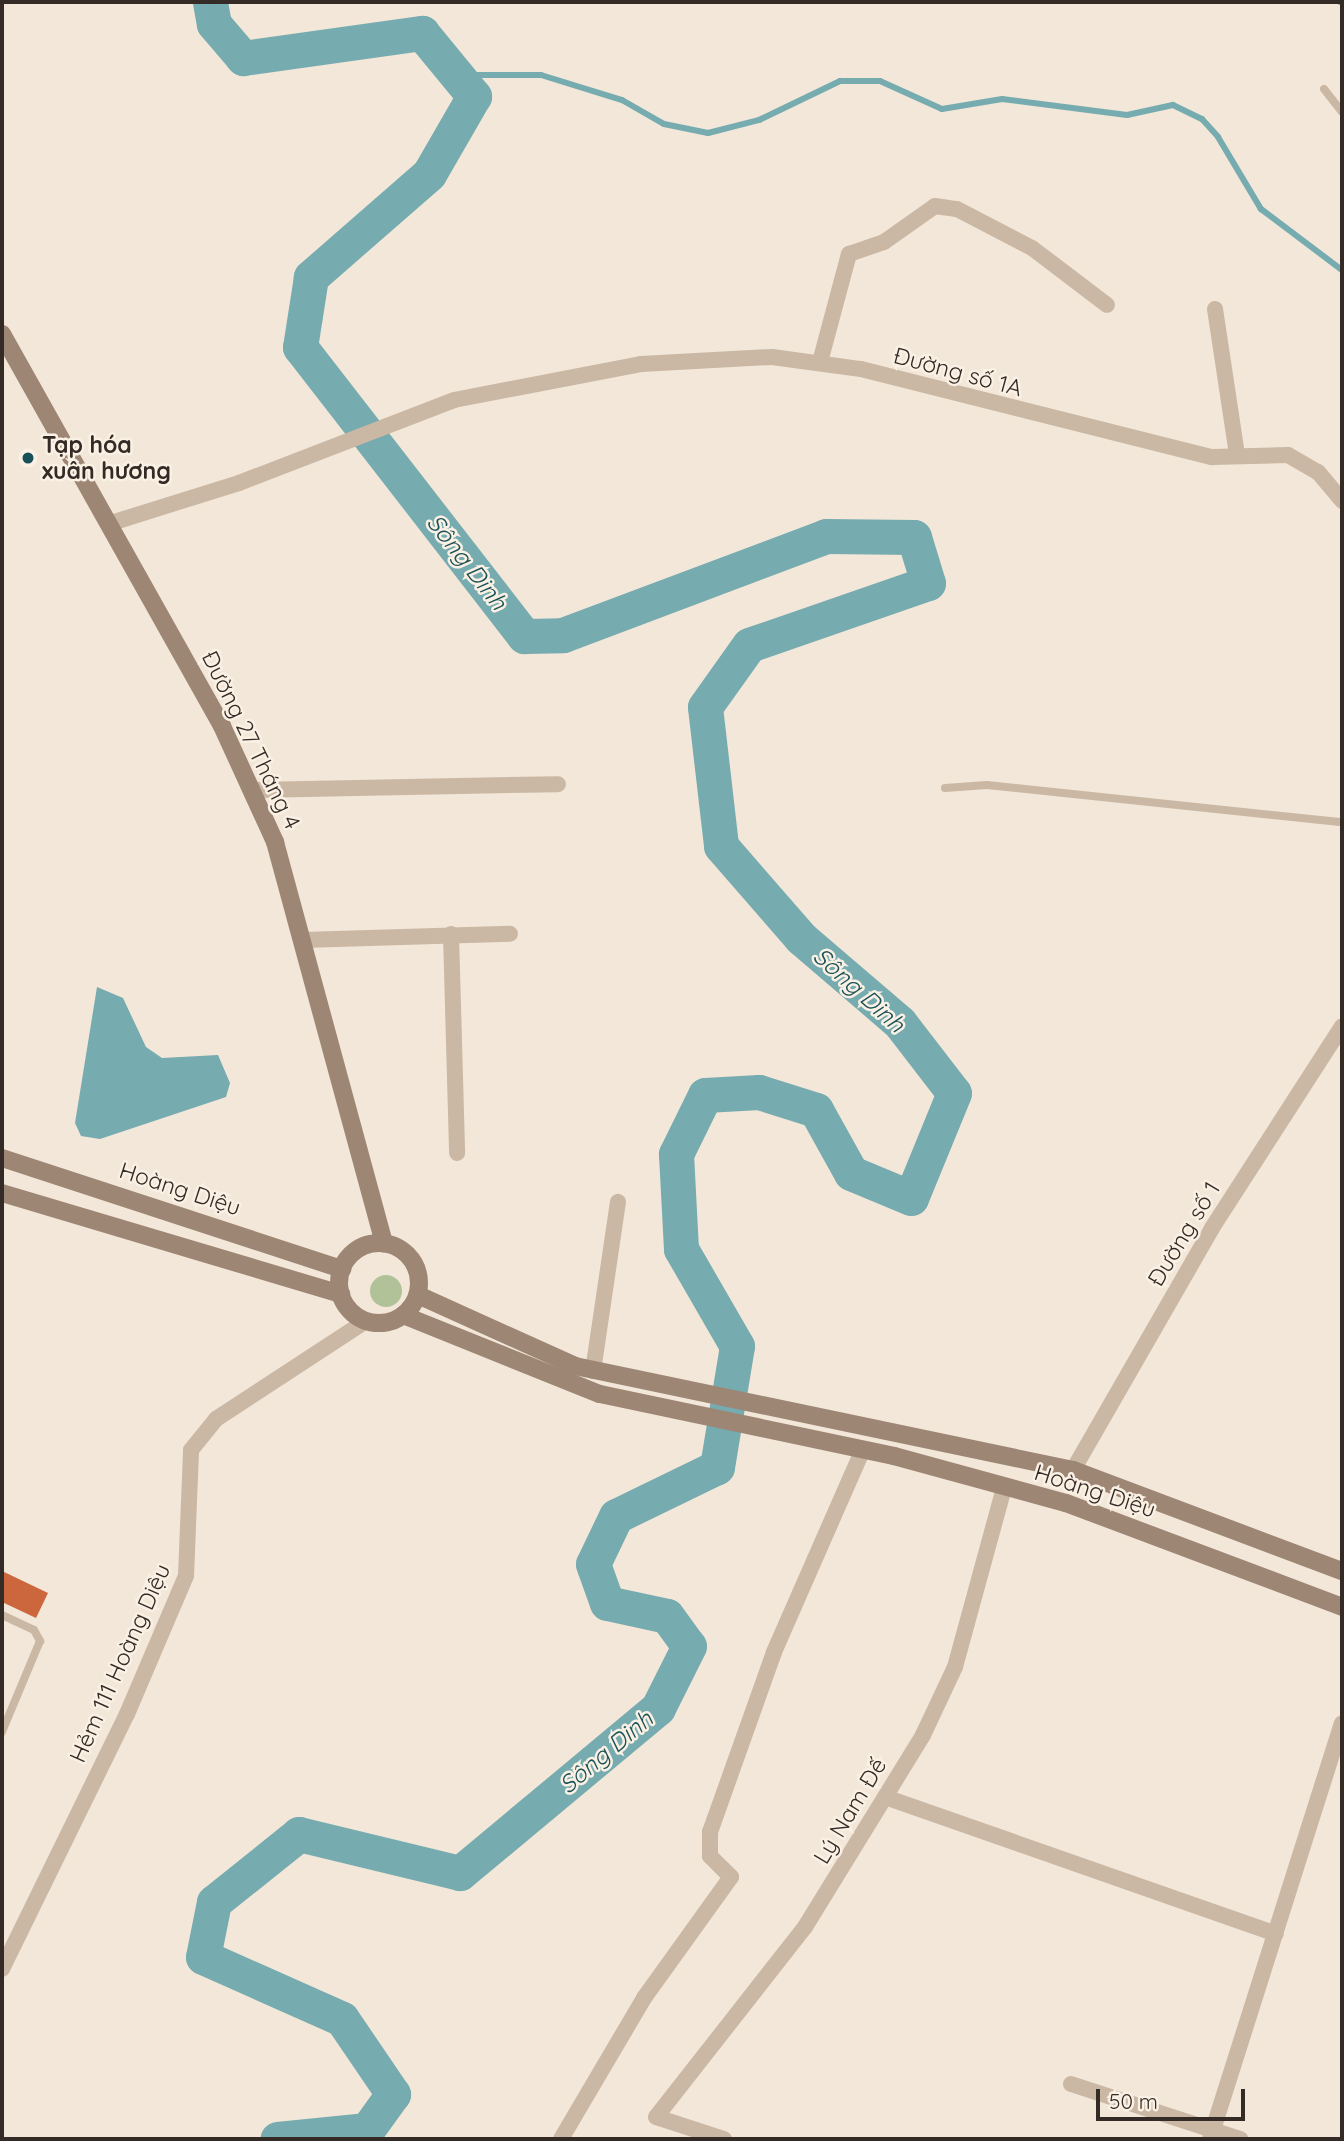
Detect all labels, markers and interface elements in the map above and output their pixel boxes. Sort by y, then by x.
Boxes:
street label: Đường số 1A [891,342,1025,402]
place label: Tạp hóa xuân hương [42,431,171,485]
marker: Tạp hóa xuân hương [20,450,36,466]
water label: Sông Dinh [421,509,513,615]
street label: Đường 27 Tháng 4 [196,646,306,834]
water label: Sông Dinh [807,941,911,1039]
street label: Hoàng Diệu [116,1156,244,1222]
street label: Đường số 1 [1142,1177,1226,1291]
street label: Hoàng Diệu [1031,1458,1159,1524]
street label: Hẻm 111 Hoàng Diệu [64,1559,176,1767]
water label: Sông Dinh [553,1705,659,1799]
street label: Lý Nam Đế [808,1753,892,1869]
scale bar [1099,2074,1248,2118]
text: 50 m [1109,2088,1158,2114]

